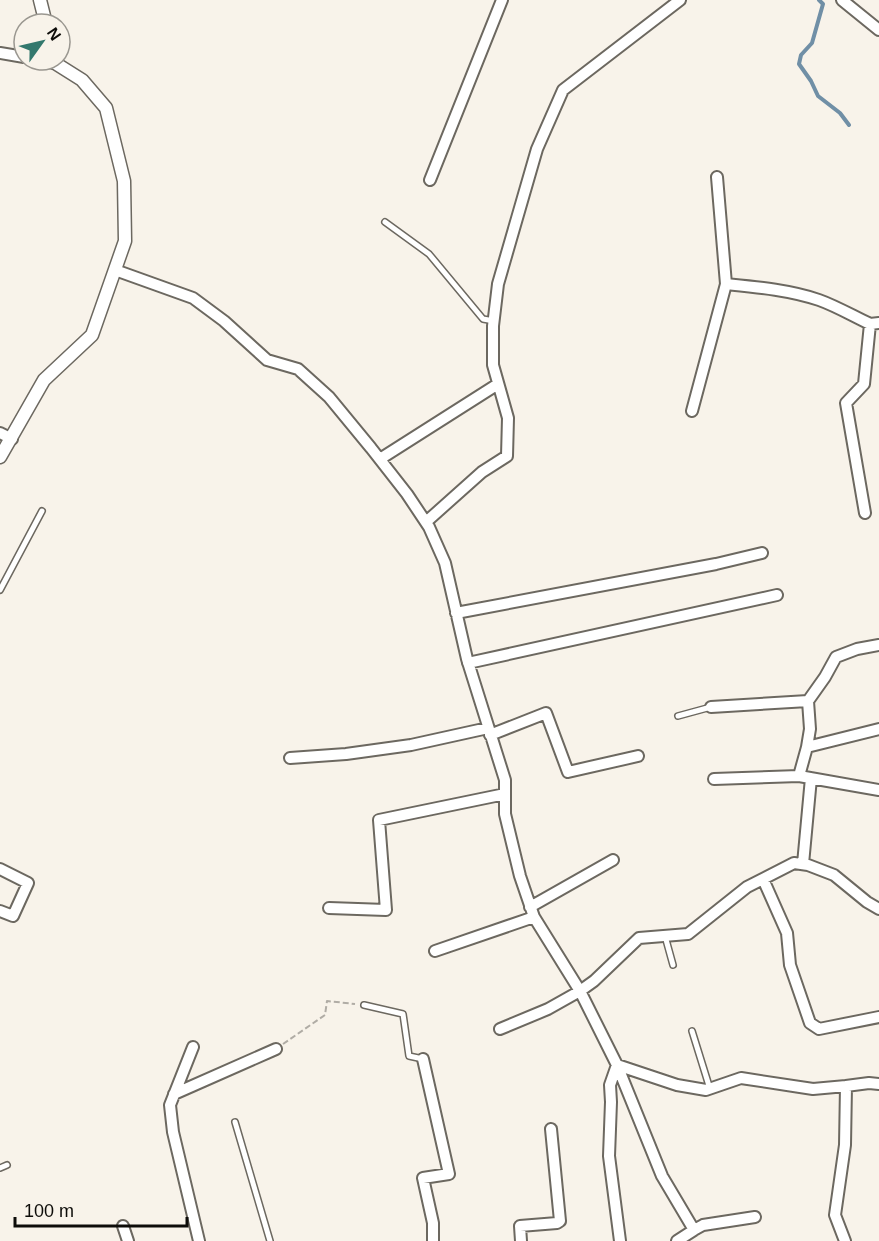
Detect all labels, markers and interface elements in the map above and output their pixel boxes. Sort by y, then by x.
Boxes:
north arrow [12,12,72,72]
text: N [44,24,64,43]
scale bar [15,1190,188,1228]
text: 100 m [24,1201,74,1221]

